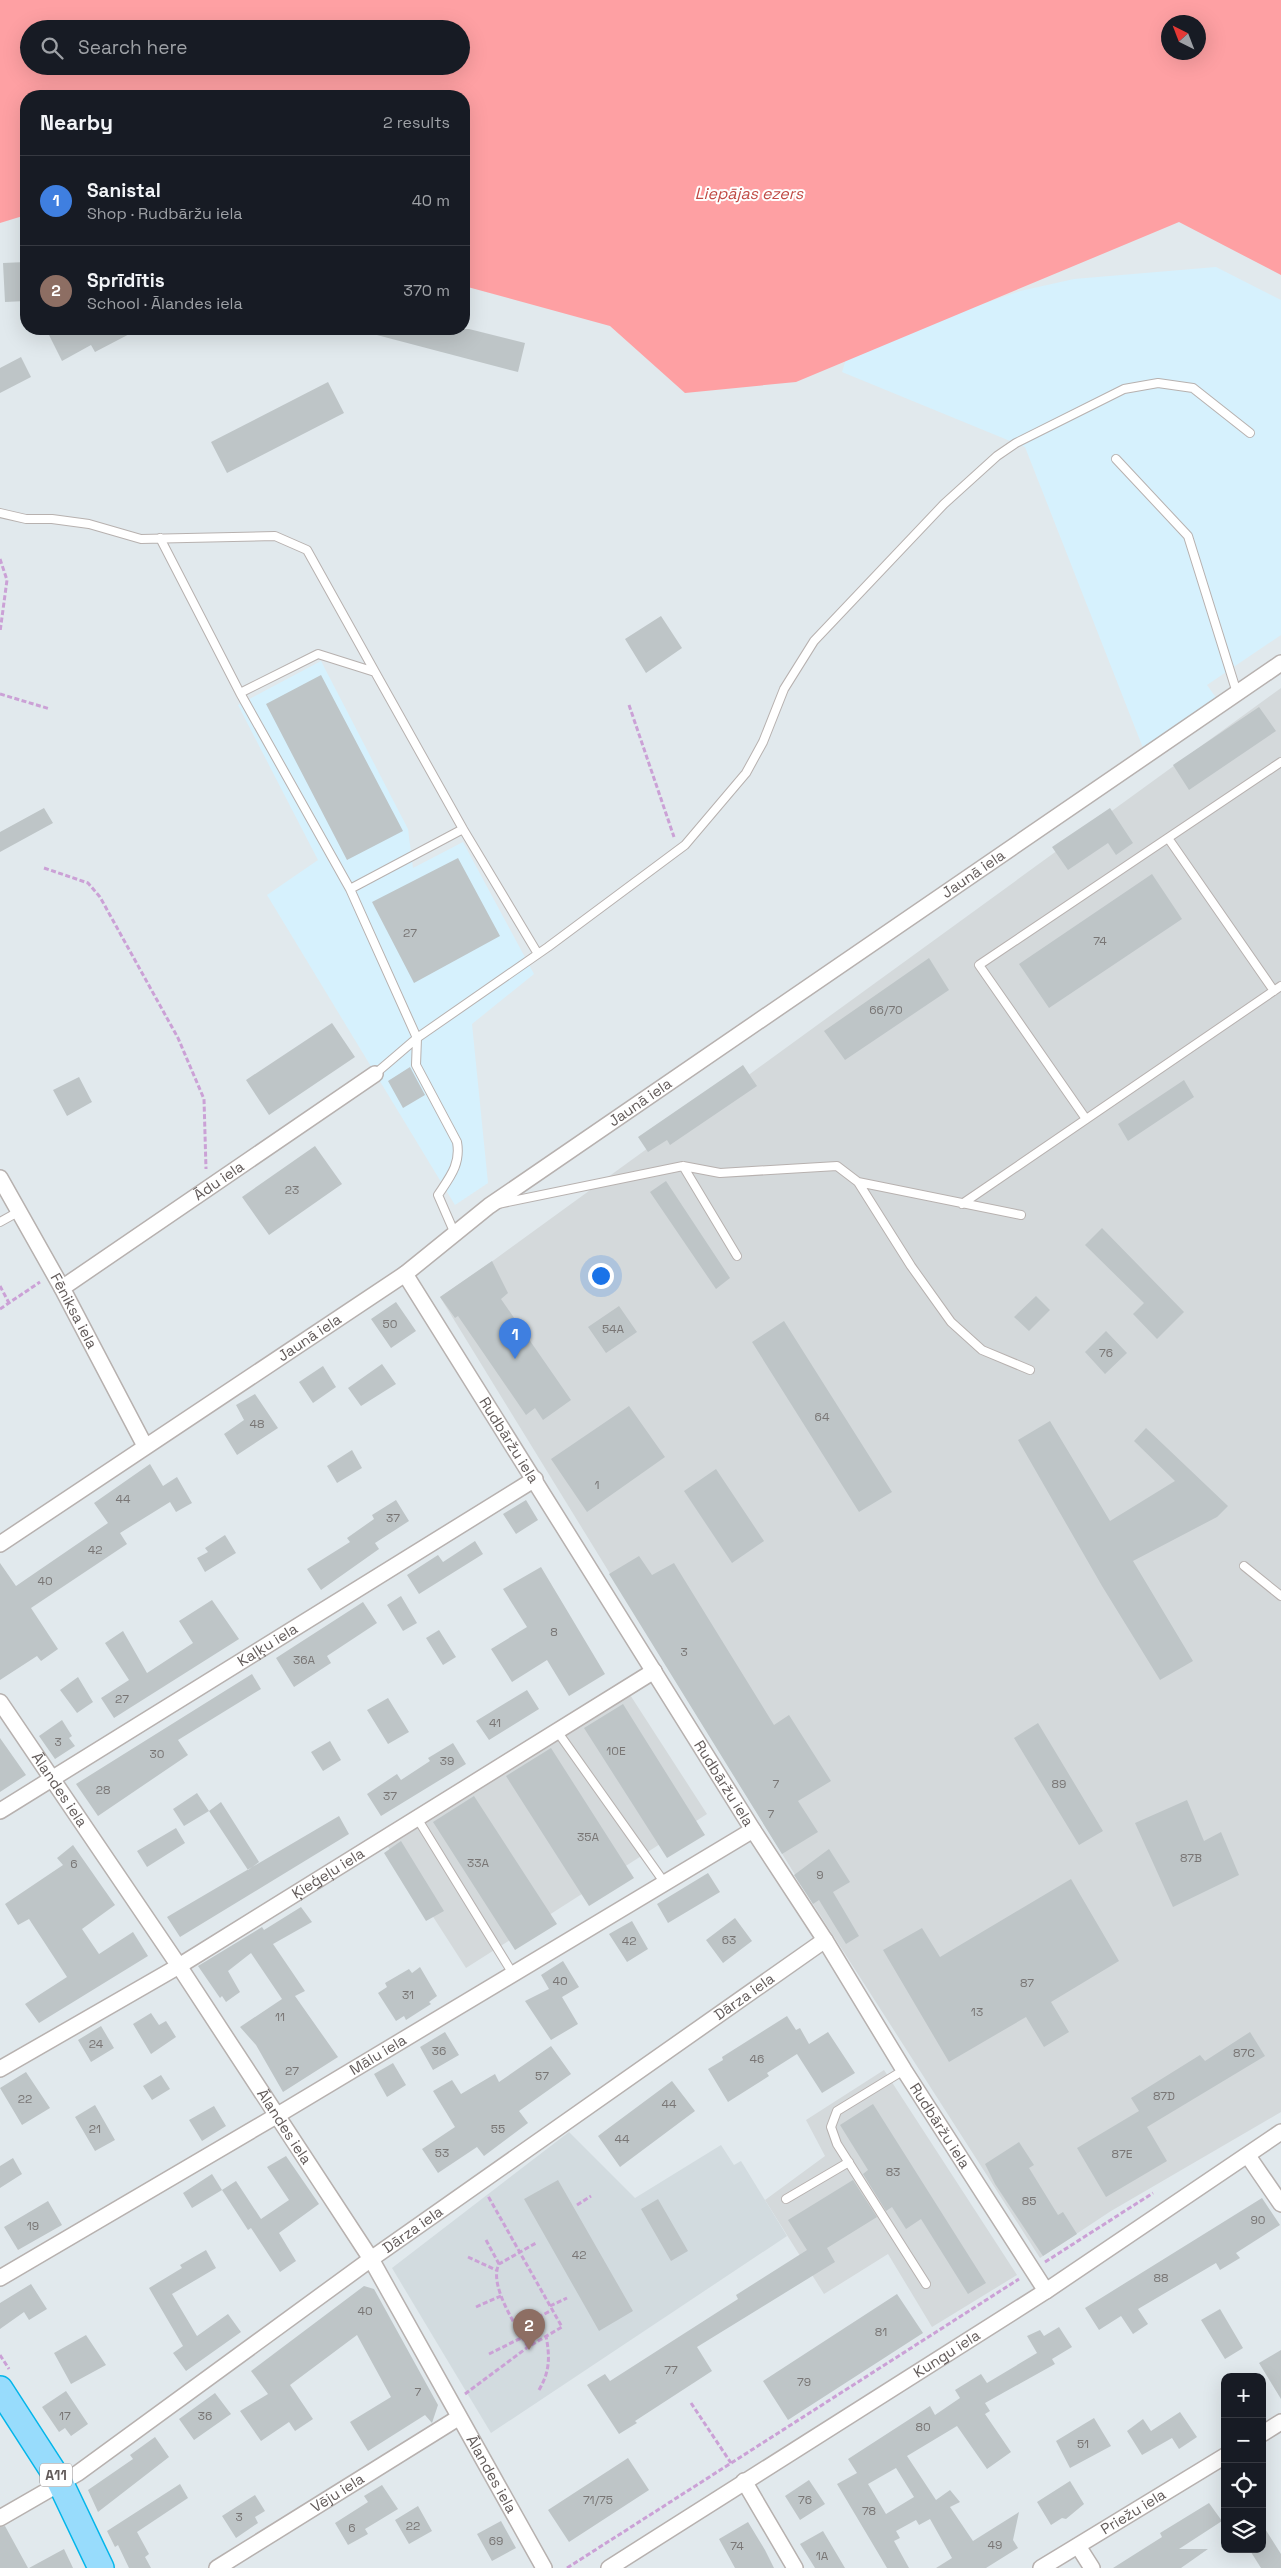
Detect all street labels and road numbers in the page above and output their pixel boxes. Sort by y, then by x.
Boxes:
street label: Jaunā iela [938,845,1009,902]
street label: Jaunā iela [604,1073,675,1130]
street label: Ādu iela [190,1156,248,1204]
street label: Fēniksa iela [46,1269,102,1352]
street label: Jaunā iela [274,1309,345,1365]
street label: Rudbāržu iela [475,1393,544,1487]
street label: Kaļķu iela [234,1618,301,1670]
street label: Rudbāržu iela [690,1737,759,1830]
street label: Ālandes iela [28,1748,92,1831]
street label: Ķieģeļu iela [288,1843,368,1903]
street label: Dārza iela [710,1968,778,2024]
street label: Mālu iela [346,2030,410,2079]
street label: Rudbāržu iela [906,2079,975,2172]
street label: Ālandes iela [253,2085,316,2168]
street label: Dārza iela [379,2201,447,2257]
street label: Kungu iela [910,2325,984,2382]
street label: Ālandes iela [463,2432,521,2517]
road number: A11 [40,2464,72,2486]
street label: Vēju iela [307,2469,368,2516]
street label: Priežu iela [1097,2484,1169,2538]

